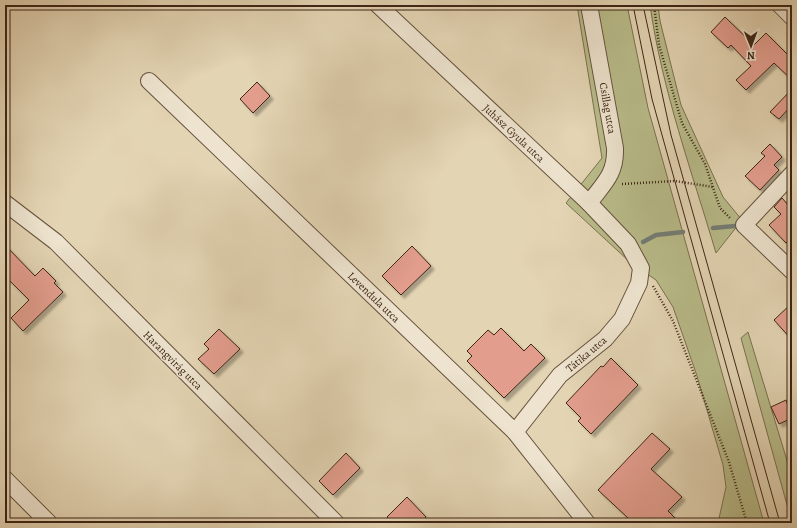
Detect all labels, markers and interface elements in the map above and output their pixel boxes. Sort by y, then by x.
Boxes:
north arrow [731,26,771,66]
text: N [747,48,755,63]
street label: Csillag utca [596,81,620,136]
street label: Juhász Gyula utca [480,101,548,166]
street label: Levendula utca [344,269,404,327]
street label: Harangvirág utca [140,327,206,394]
street label: Tátika utca [563,332,611,376]

